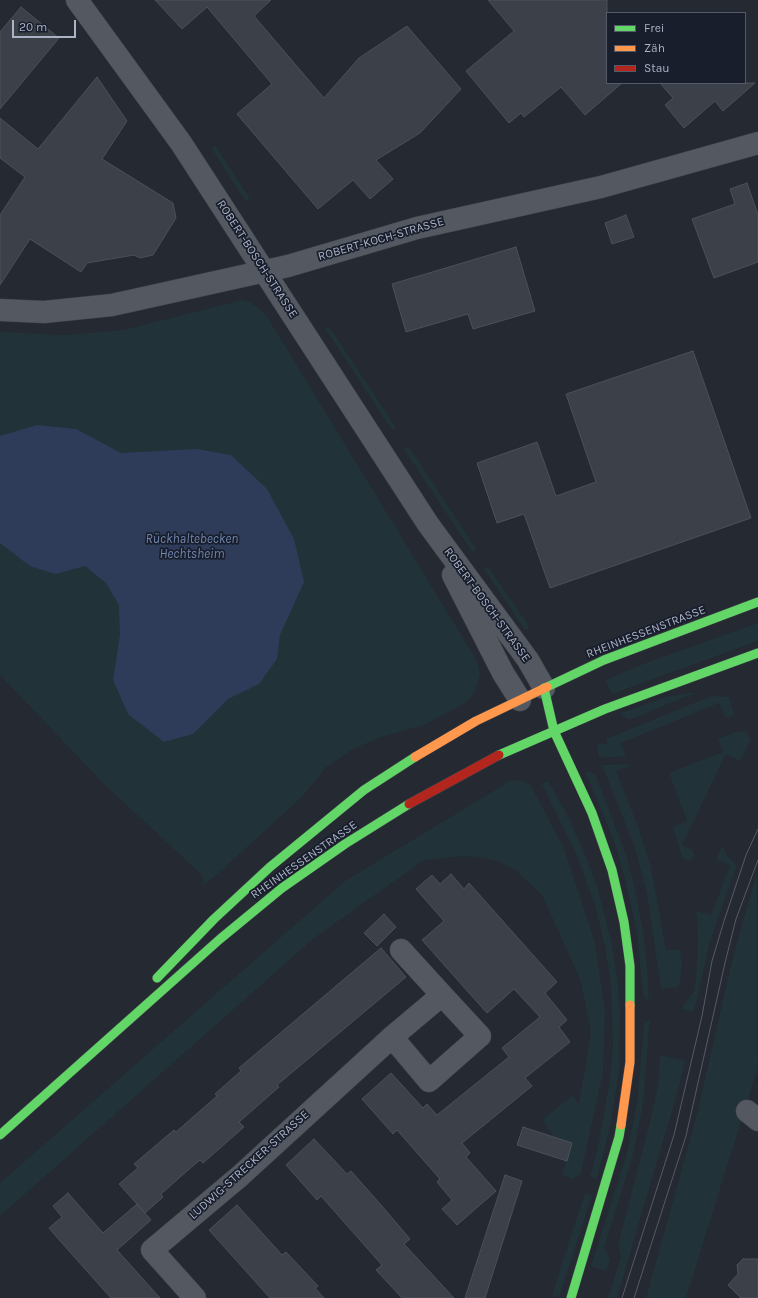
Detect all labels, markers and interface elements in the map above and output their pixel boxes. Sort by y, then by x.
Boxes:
scale bar [14,12,78,38]
legend [606,12,746,84]
text: 20 m [19,20,47,34]
text: Frei [644,21,664,35]
text: Zäh [644,41,665,55]
text: Stau [644,61,670,75]
street label: ROBERT-BOSCH-STRASSE [213,197,301,321]
street label: ROBERT-KOCH-STRASSE [316,214,446,264]
water label: Rückhaltebecken Hechtsheim [146,531,238,562]
street label: ROBERT-BOSCH-STRASSE [441,545,533,665]
street label: RHEINHESSENSTRASSE [584,603,708,661]
street label: RHEINHESSENSTRASSE [248,818,360,902]
street label: LUDWIG-STRECKER-STRASSE [186,1107,312,1223]

